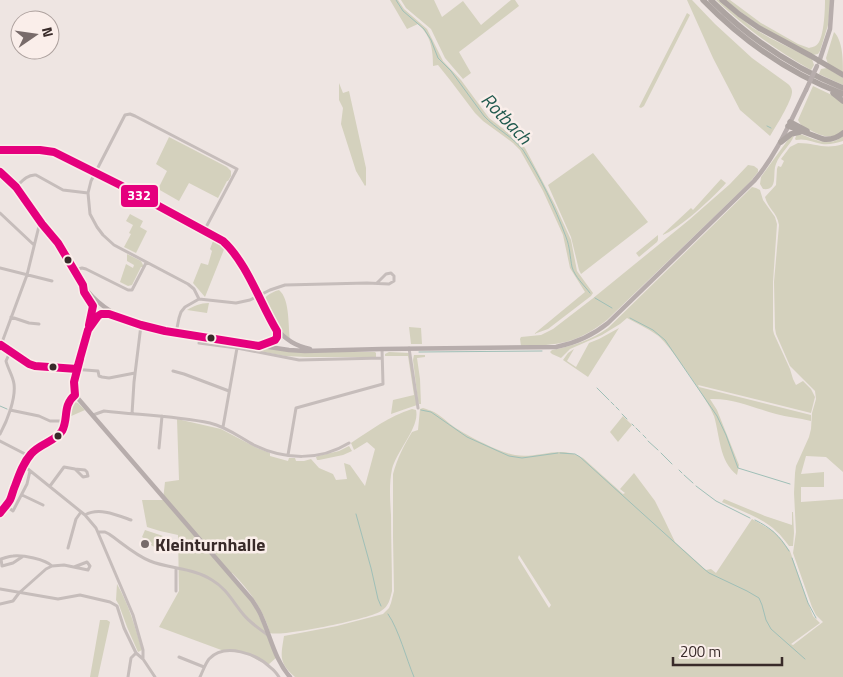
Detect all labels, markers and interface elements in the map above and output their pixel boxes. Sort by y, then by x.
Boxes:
north arrow [10,10,60,60]
text: N [37,25,59,39]
water label: Rotbach [475,86,539,151]
line badge: 332 [120,184,159,208]
text: 332 [127,184,151,205]
unlabelled marker [63,255,73,265]
unlabelled marker [206,333,216,343]
unlabelled marker [48,362,58,372]
unlabelled marker [53,431,63,441]
place label: Kleinturnhalle [155,531,266,558]
marker: Kleinturnhalle [139,538,151,550]
scale bar [673,634,782,666]
text: 200 m [680,640,721,663]

